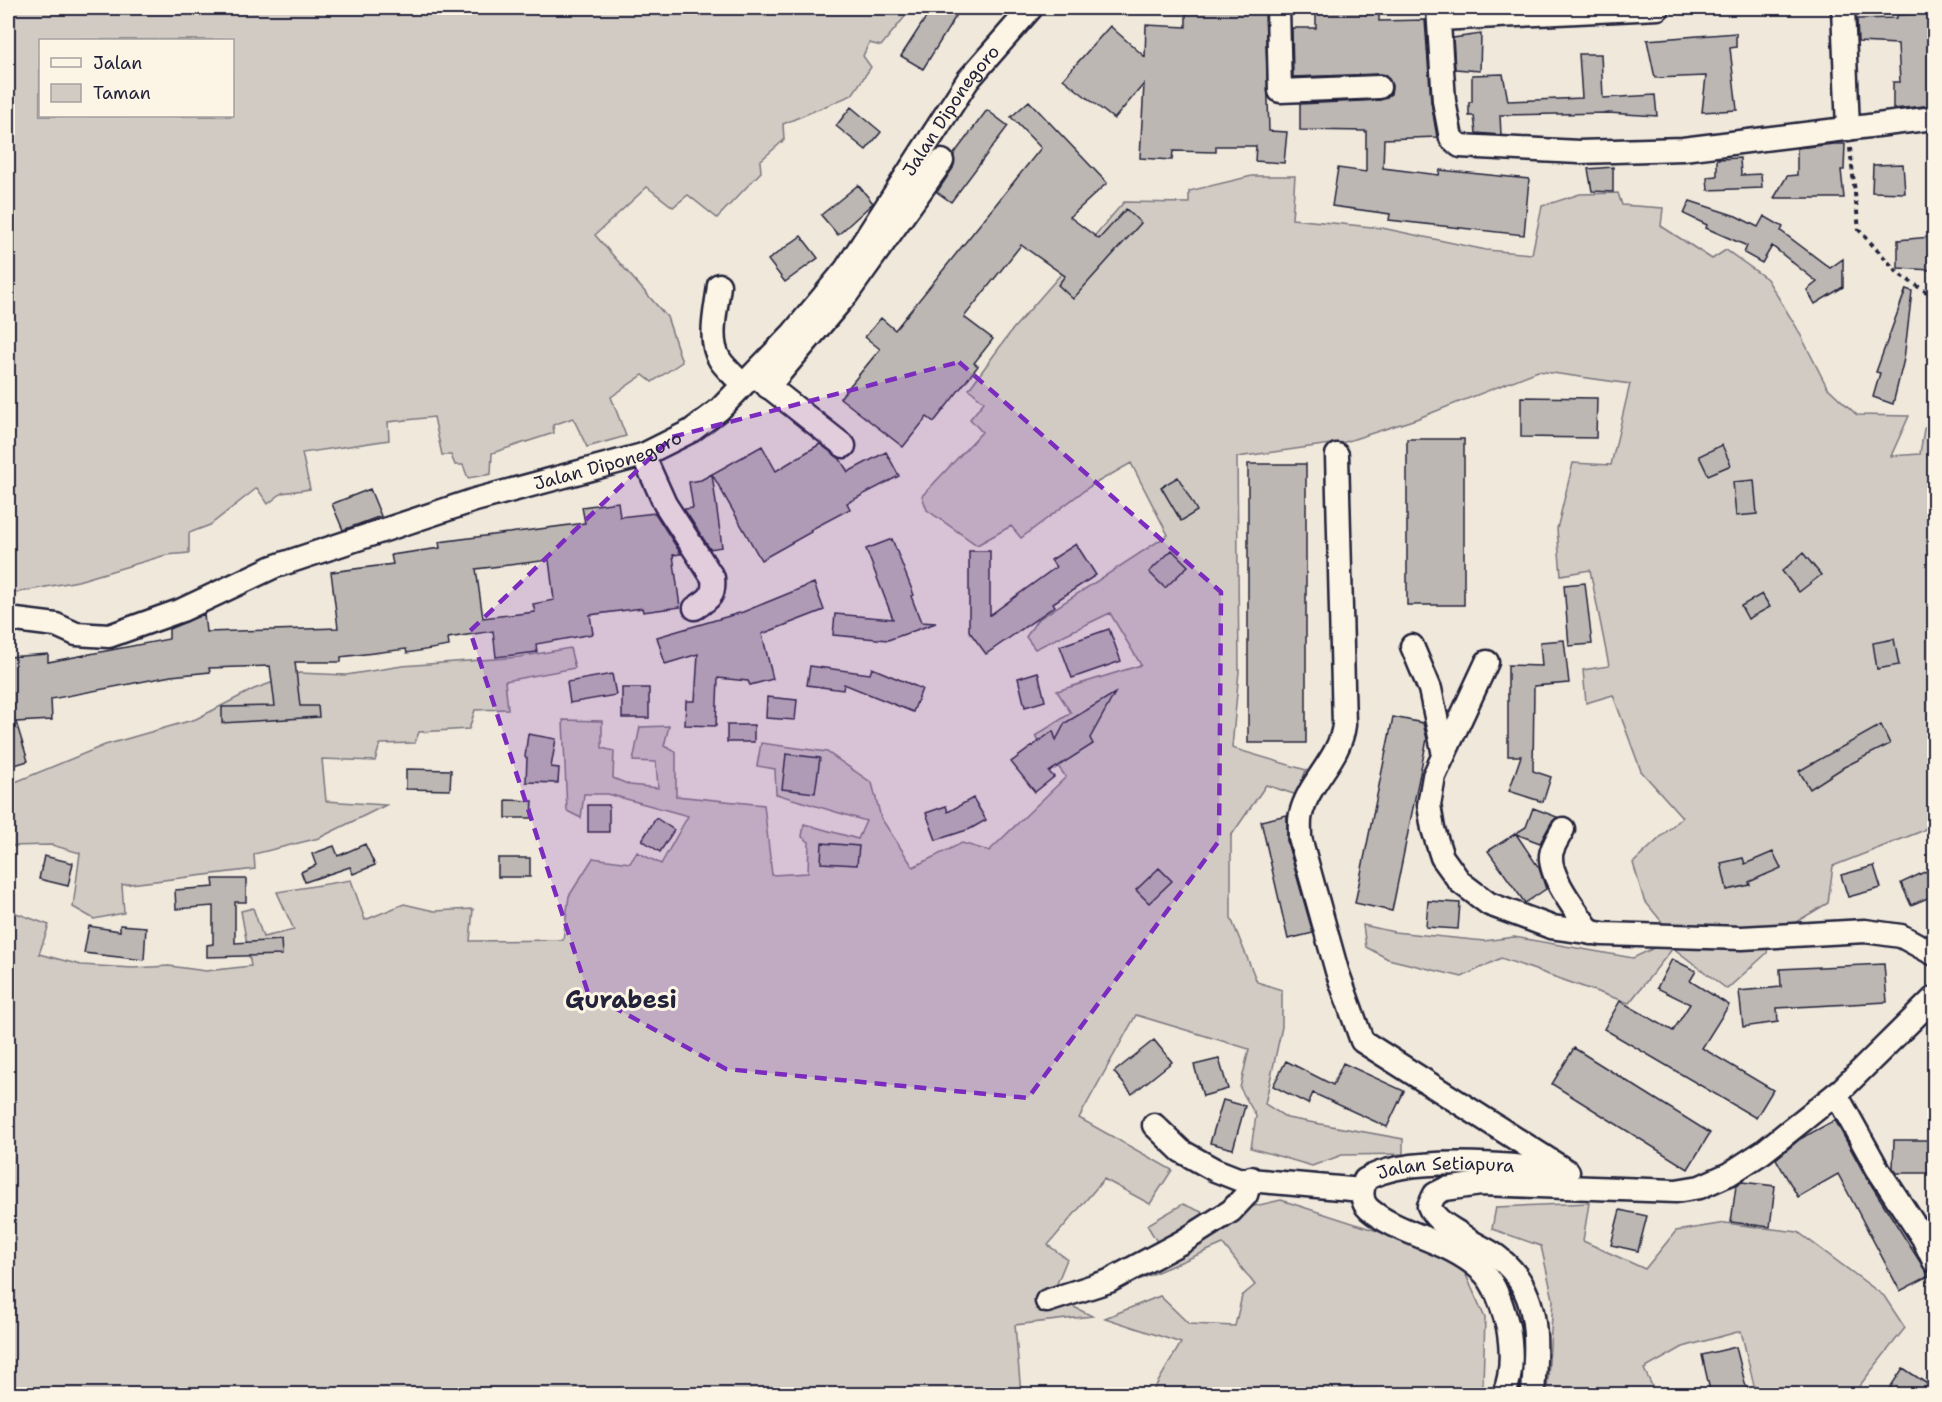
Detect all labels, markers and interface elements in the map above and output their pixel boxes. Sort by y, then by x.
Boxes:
legend [39,39,234,117]
street label: Jalan Diponegoro [897,40,1005,181]
text: Jalan [93,51,142,75]
text: Taman [93,81,151,105]
street label: Jalan Diponegoro [531,425,686,496]
district label: Gurabesi [565,984,677,1016]
street label: Jalan Setiapura [1374,1151,1515,1185]

